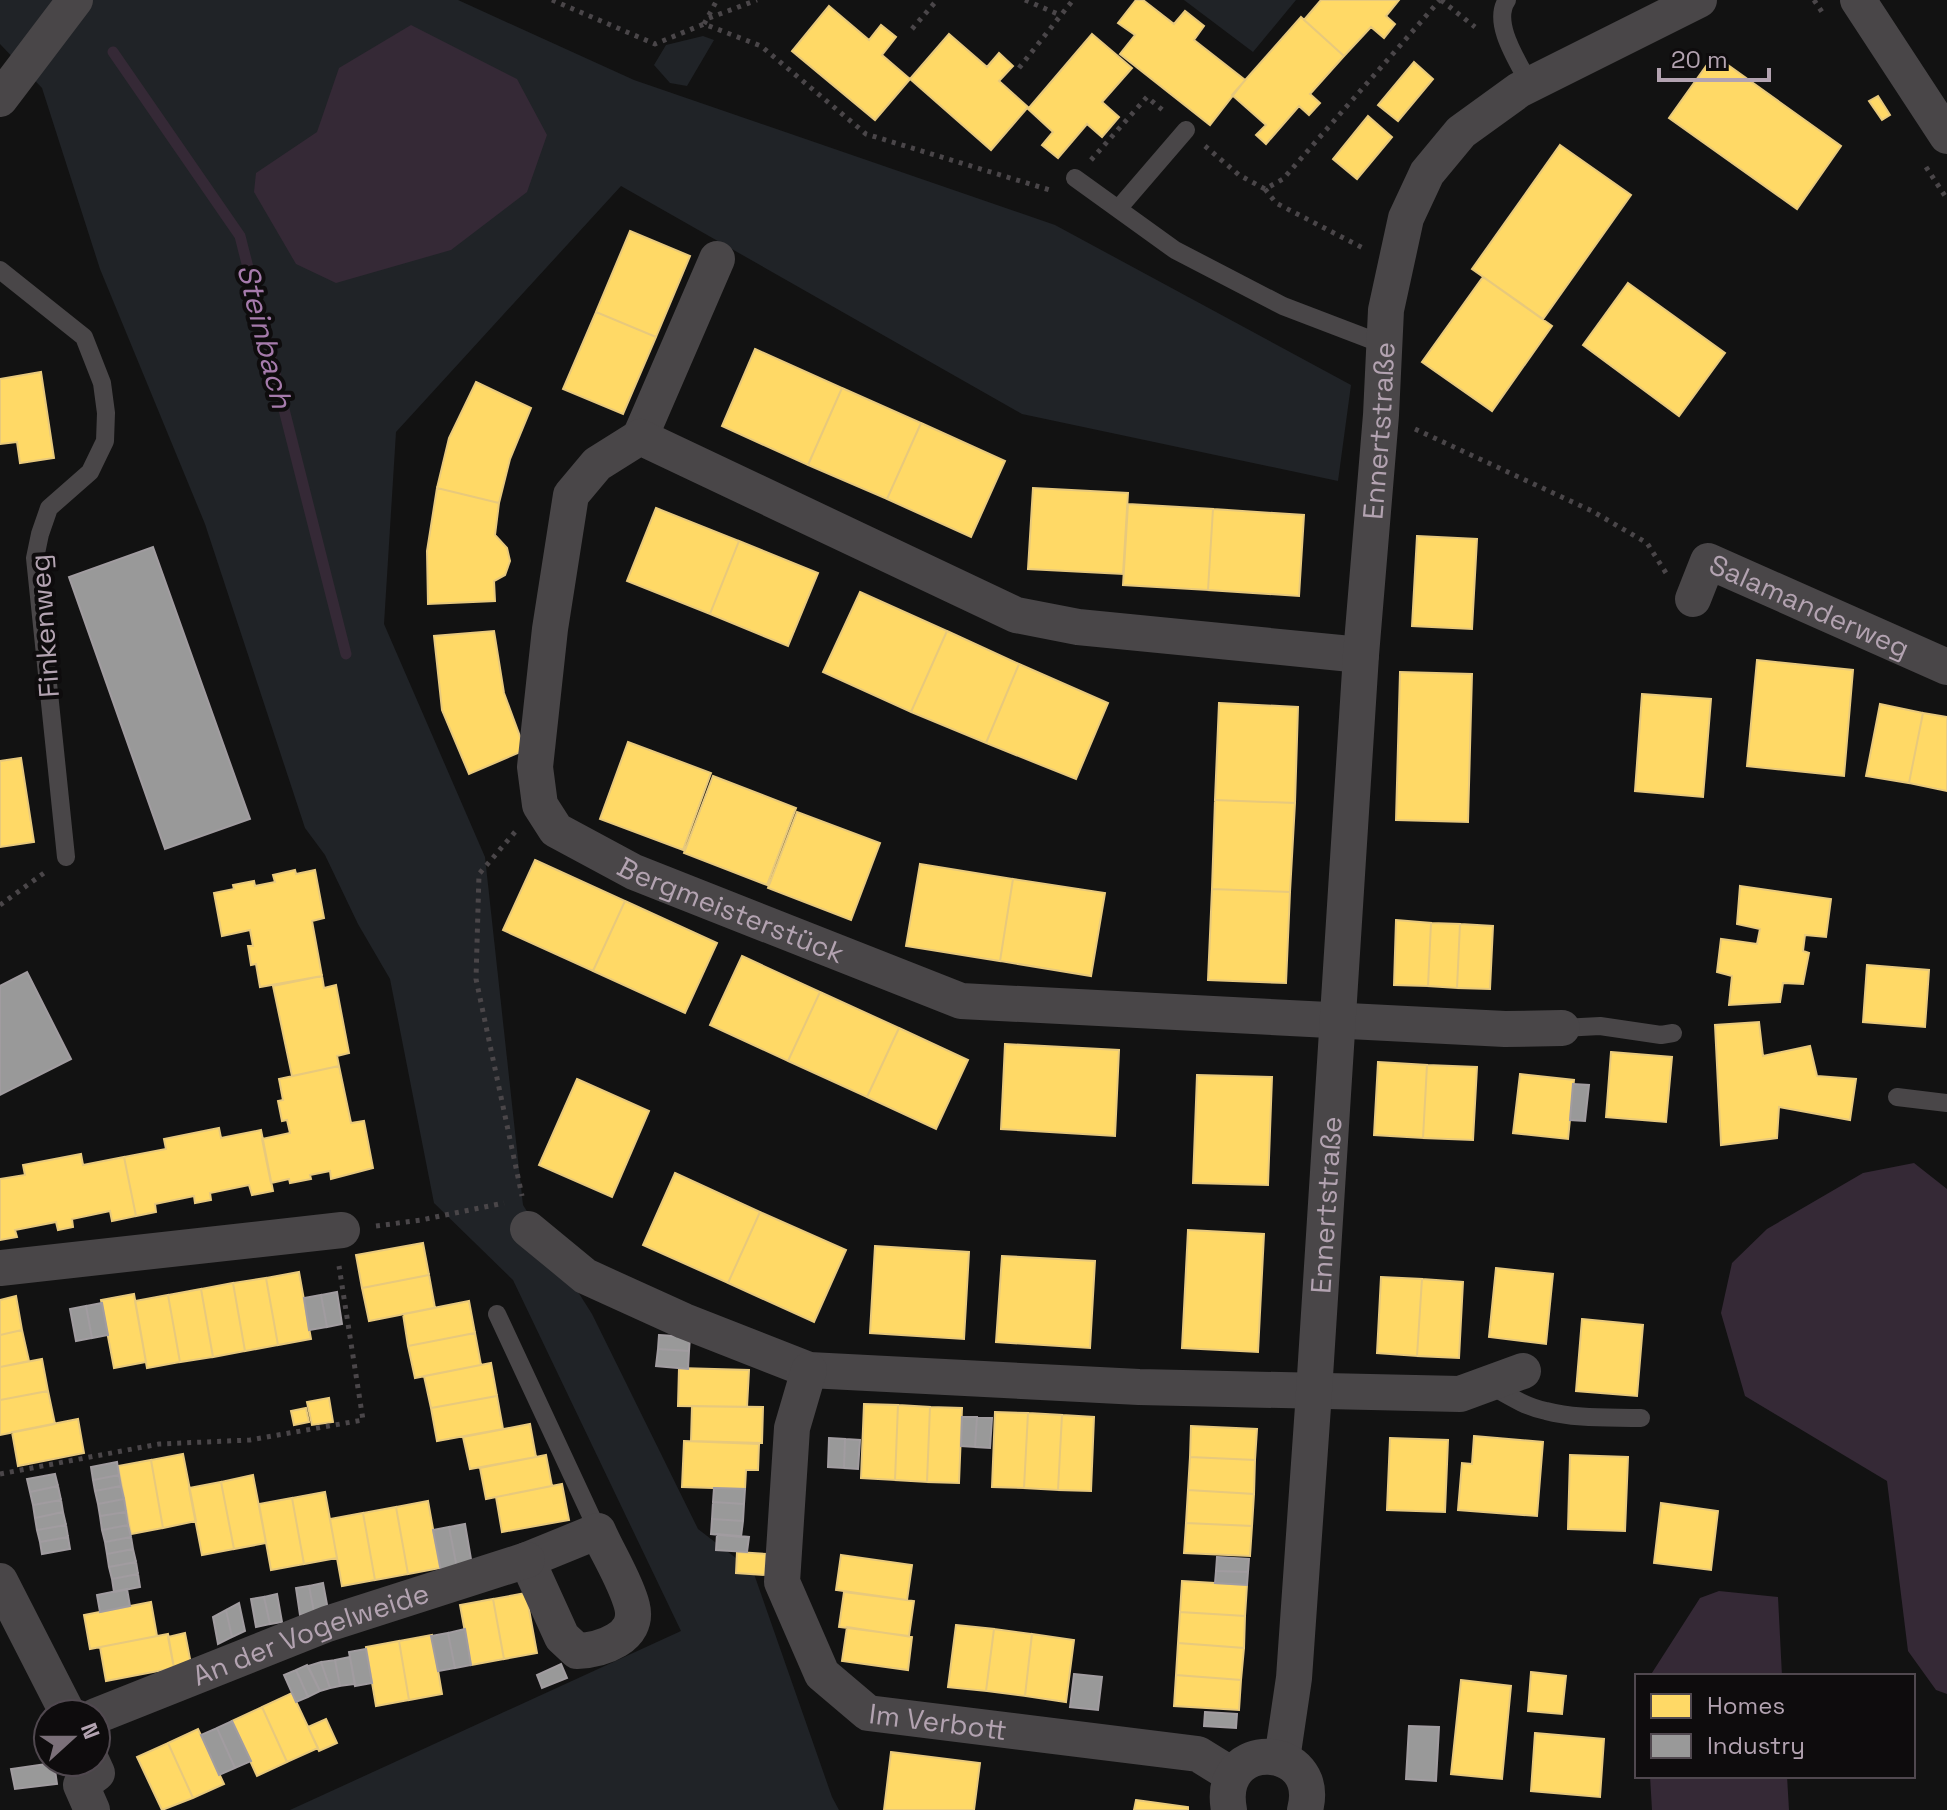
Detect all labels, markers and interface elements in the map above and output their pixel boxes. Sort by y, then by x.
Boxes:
scale bar [1659,32,1769,82]
text: 20 m [1671,44,1728,75]
water label: Steinbach [228,260,302,413]
street label: Ennertstraße [1354,341,1402,521]
street label: Salamanderweg [1704,546,1915,666]
street label: Finkenweg [21,553,67,699]
street label: Bergmeisterstück [611,848,849,971]
street label: Ennertstraße [1302,1115,1350,1295]
street label: An der Vogelweide [187,1575,433,1694]
legend [1635,1674,1915,1778]
text: Homes [1707,1690,1785,1721]
street label: Im Verbott [867,1695,1009,1748]
north arrow [32,1698,112,1778]
text: N [75,1719,106,1743]
text: Industry [1707,1730,1805,1761]

